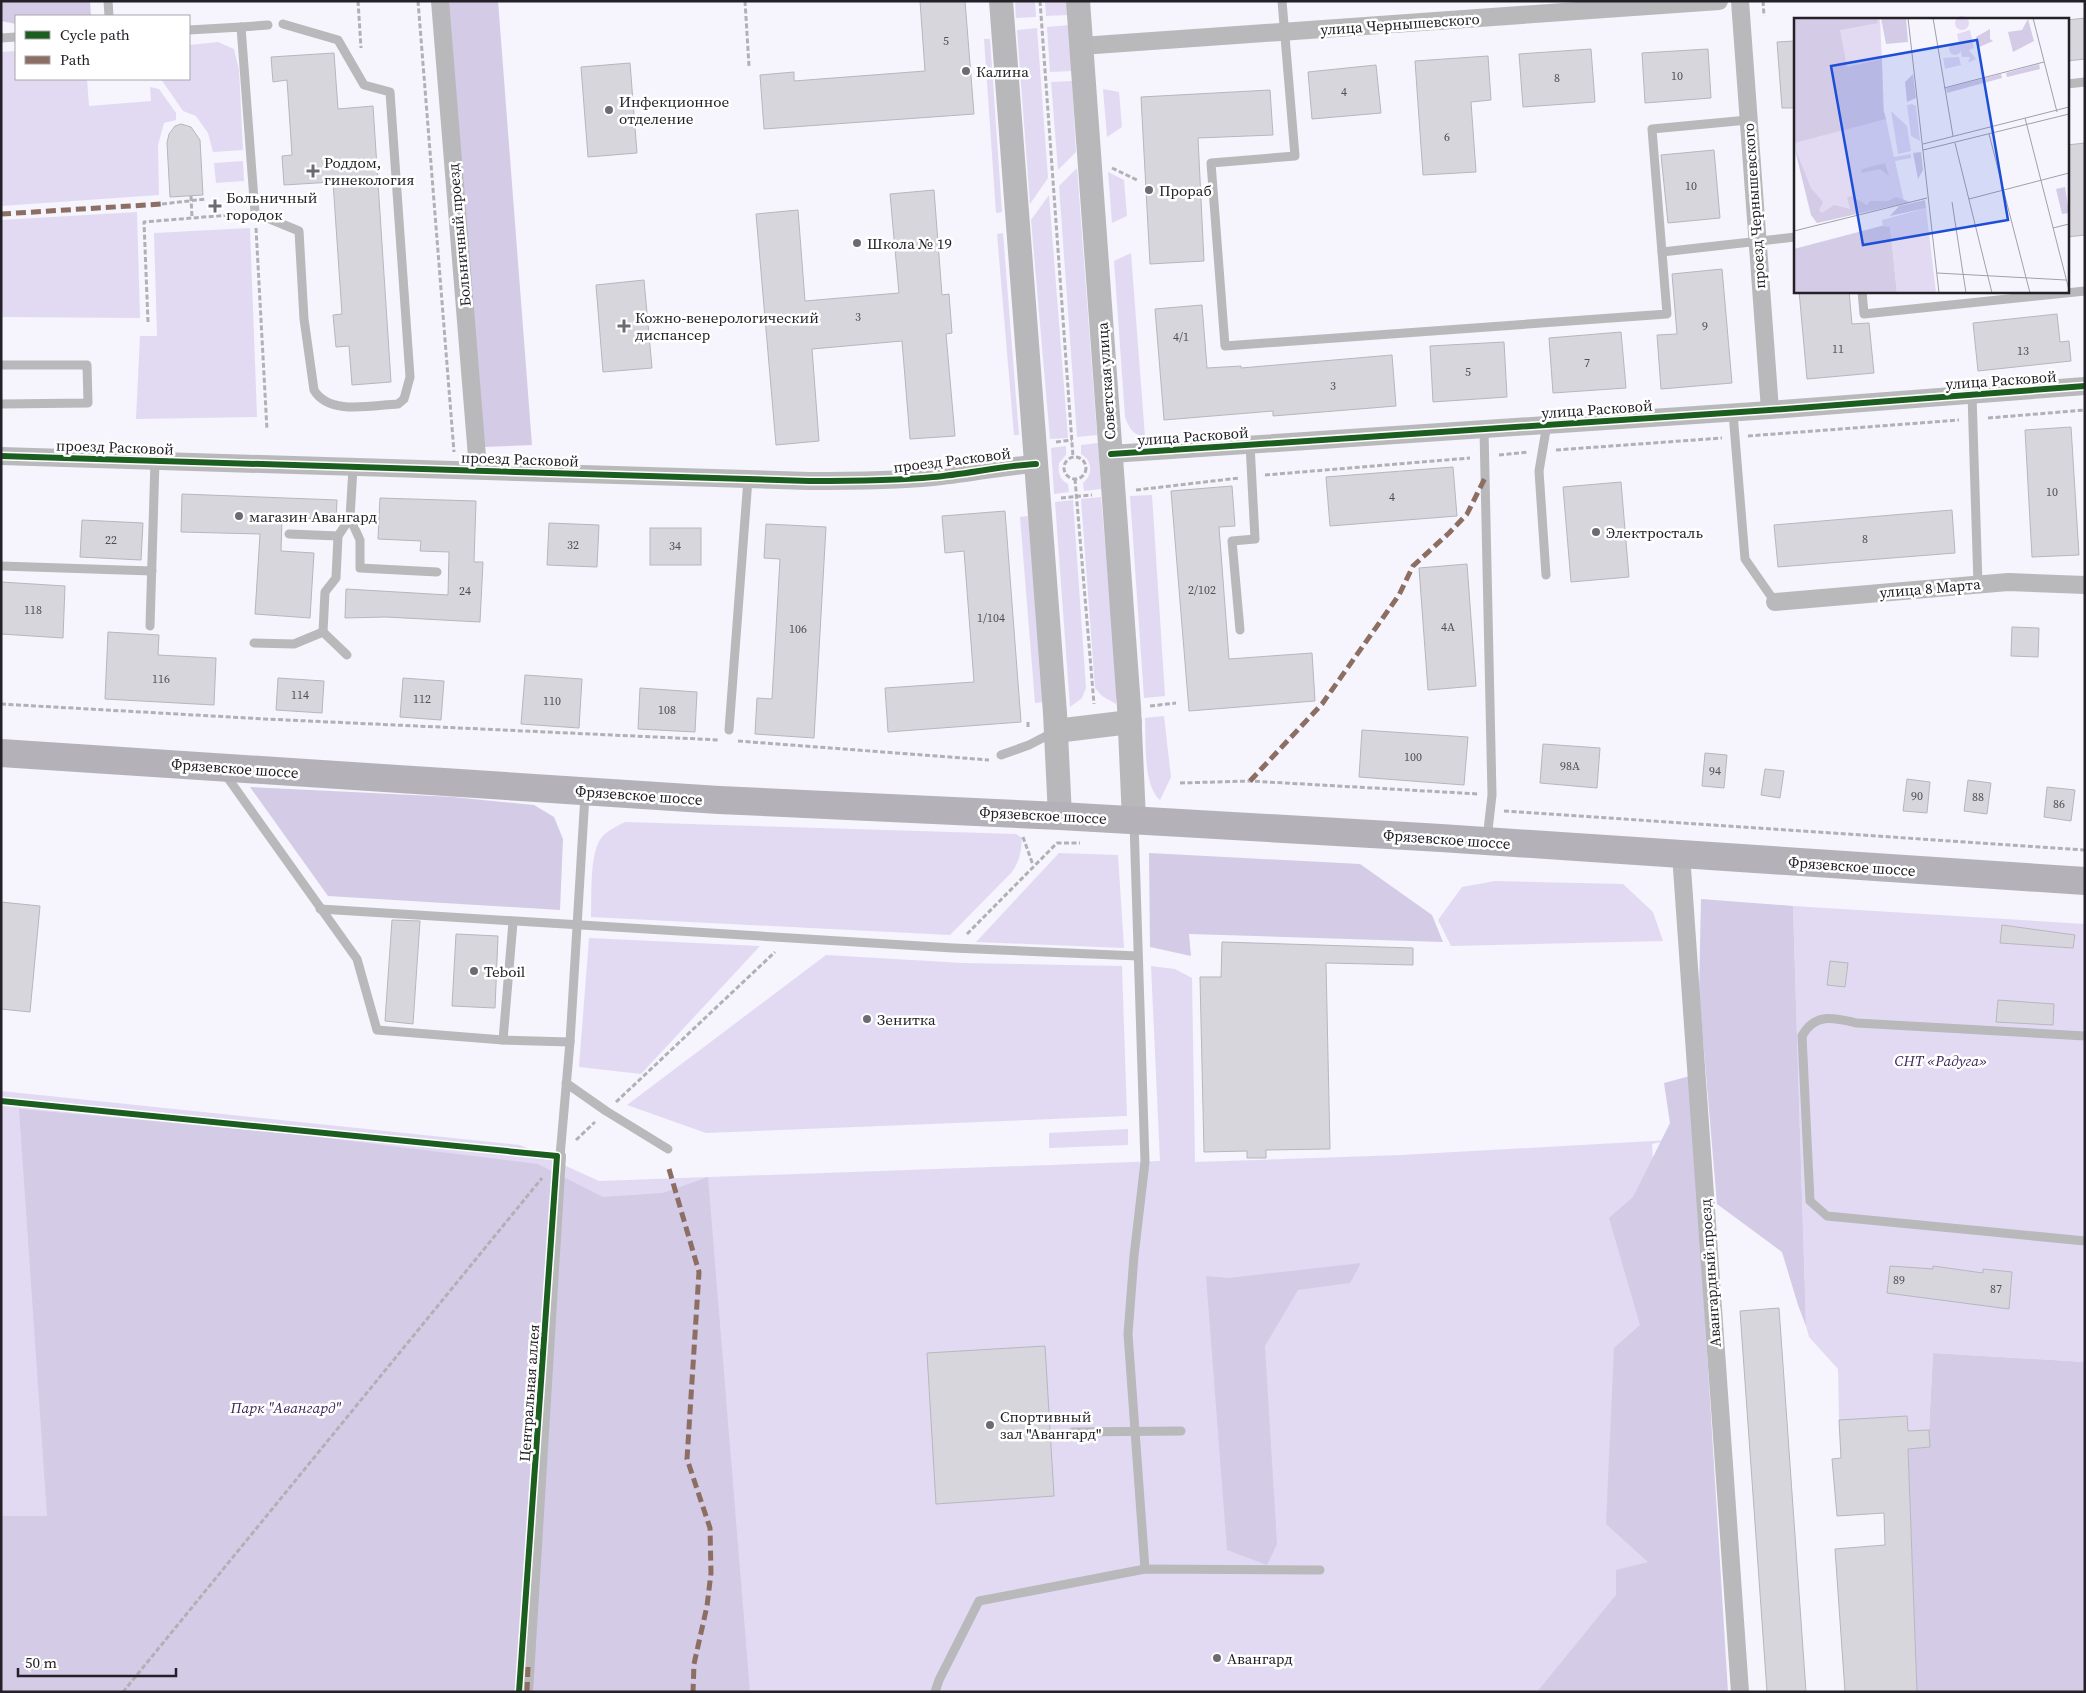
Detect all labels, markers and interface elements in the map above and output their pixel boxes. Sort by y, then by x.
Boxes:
street label: улица Чернышевского [1320,8,1480,40]
legend [15,15,190,80]
inset map [1794,18,2068,292]
text: Cycle path [60,24,130,45]
house number: 5 [943,33,949,49]
text: Path [60,49,90,70]
place label: Калина [976,61,1029,82]
marker: Калина [960,65,972,77]
house number: 10 [1671,68,1683,84]
house number: 8 [1554,70,1560,86]
house number: 4 [1341,84,1347,100]
place label: Инфекционное отделение [619,91,729,129]
marker: Инфекционное отделение [603,104,615,116]
street label: проезд Чернышевского [1738,122,1770,290]
house number: 6 [1444,129,1450,145]
place label: Роддом, гинекология [324,152,414,190]
street label: Больничный проезд [442,162,476,307]
marker: Роддом, гинекология [306,164,320,178]
house number: 10 [1685,178,1697,194]
place label: Прораб [1159,180,1212,201]
marker: Прораб [1143,184,1155,196]
place label: Больничный городок [226,187,318,225]
marker: Больничный городок [208,199,222,213]
place label: Школа № 19 [867,233,952,254]
marker: Школа № 19 [851,237,863,249]
place label: Кожно-венерологический диспансер [635,307,819,345]
house number: 3 [855,309,861,325]
house number: 9 [1702,318,1708,334]
marker: Кожно-венерологический диспансер [617,319,631,333]
street label: Советская улица [1091,321,1121,440]
house number: 4/1 [1173,329,1189,345]
house number: 11 [1832,341,1844,357]
house number: 13 [2017,343,2029,359]
house number: 7 [1584,355,1590,371]
house number: 5 [1465,364,1471,380]
street label: улица Расковой [1945,366,2058,394]
house number: 3 [1330,378,1336,394]
street label: улица Расковой [1541,395,1654,423]
street label: улица Расковой [1137,422,1250,450]
street label: проезд Расковой [56,434,175,460]
street label: проезд Расковой [892,442,1012,478]
street label: проезд Расковой [461,446,580,472]
house number: 10 [2046,484,2058,500]
house number: 4 [1389,489,1395,505]
place label: магазин Авангард [249,506,377,527]
marker: магазин Авангард [233,510,245,522]
place label: Электросталь [1606,522,1703,543]
marker: Электросталь [1590,526,1602,538]
house number: 8 [1862,531,1868,547]
house number: 22 [105,532,117,548]
house number: 32 [567,537,579,553]
house number: 34 [669,538,681,554]
street label: улица 8 Марта [1878,573,1982,603]
house number: 2/102 [1188,582,1216,598]
house number: 24 [459,583,471,599]
house number: 118 [24,602,42,618]
house number: 1/104 [977,610,1005,626]
house number: 4А [1441,619,1455,635]
house number: 106 [789,621,807,637]
house number: 116 [152,671,170,687]
house number: 114 [291,687,309,703]
house number: 112 [413,691,431,707]
house number: 110 [543,693,561,709]
house number: 108 [658,702,676,718]
house number: 100 [1404,749,1422,765]
street label: Фрязевское шоссе [171,753,300,783]
house number: 98А [1560,758,1580,774]
house number: 94 [1709,763,1721,779]
street label: Фрязевское шоссе [575,780,704,810]
house number: 90 [1911,788,1923,804]
house number: 88 [1972,789,1984,805]
house number: 86 [2053,796,2065,812]
street label: Фрязевское шоссе [979,801,1107,829]
street label: Фрязевское шоссе [1383,824,1512,854]
street label: Фрязевское шоссе [1788,851,1917,881]
place label: Teboil [484,961,526,982]
marker: Teboil [468,965,480,977]
place label: Зенитка [877,1009,936,1030]
marker: Зенитка [861,1013,873,1025]
park label: СНТ «Радуга» [1895,1050,1987,1071]
street label: Авангардный проезд [1694,1198,1726,1348]
house number: 89 [1893,1272,1905,1288]
house number: 87 [1990,1281,2002,1297]
street label: Центральная аллея [514,1324,544,1462]
park label: Парк "Авангард" [230,1397,342,1418]
place label: Спортивный зал "Авангард" [1000,1406,1101,1444]
marker: Спортивный зал "Авангард" [984,1419,996,1431]
scale bar [18,1646,175,1678]
place label: Авангард [1227,1648,1293,1669]
text: 50 m [25,1652,57,1673]
marker: Авангард [1211,1652,1223,1664]

